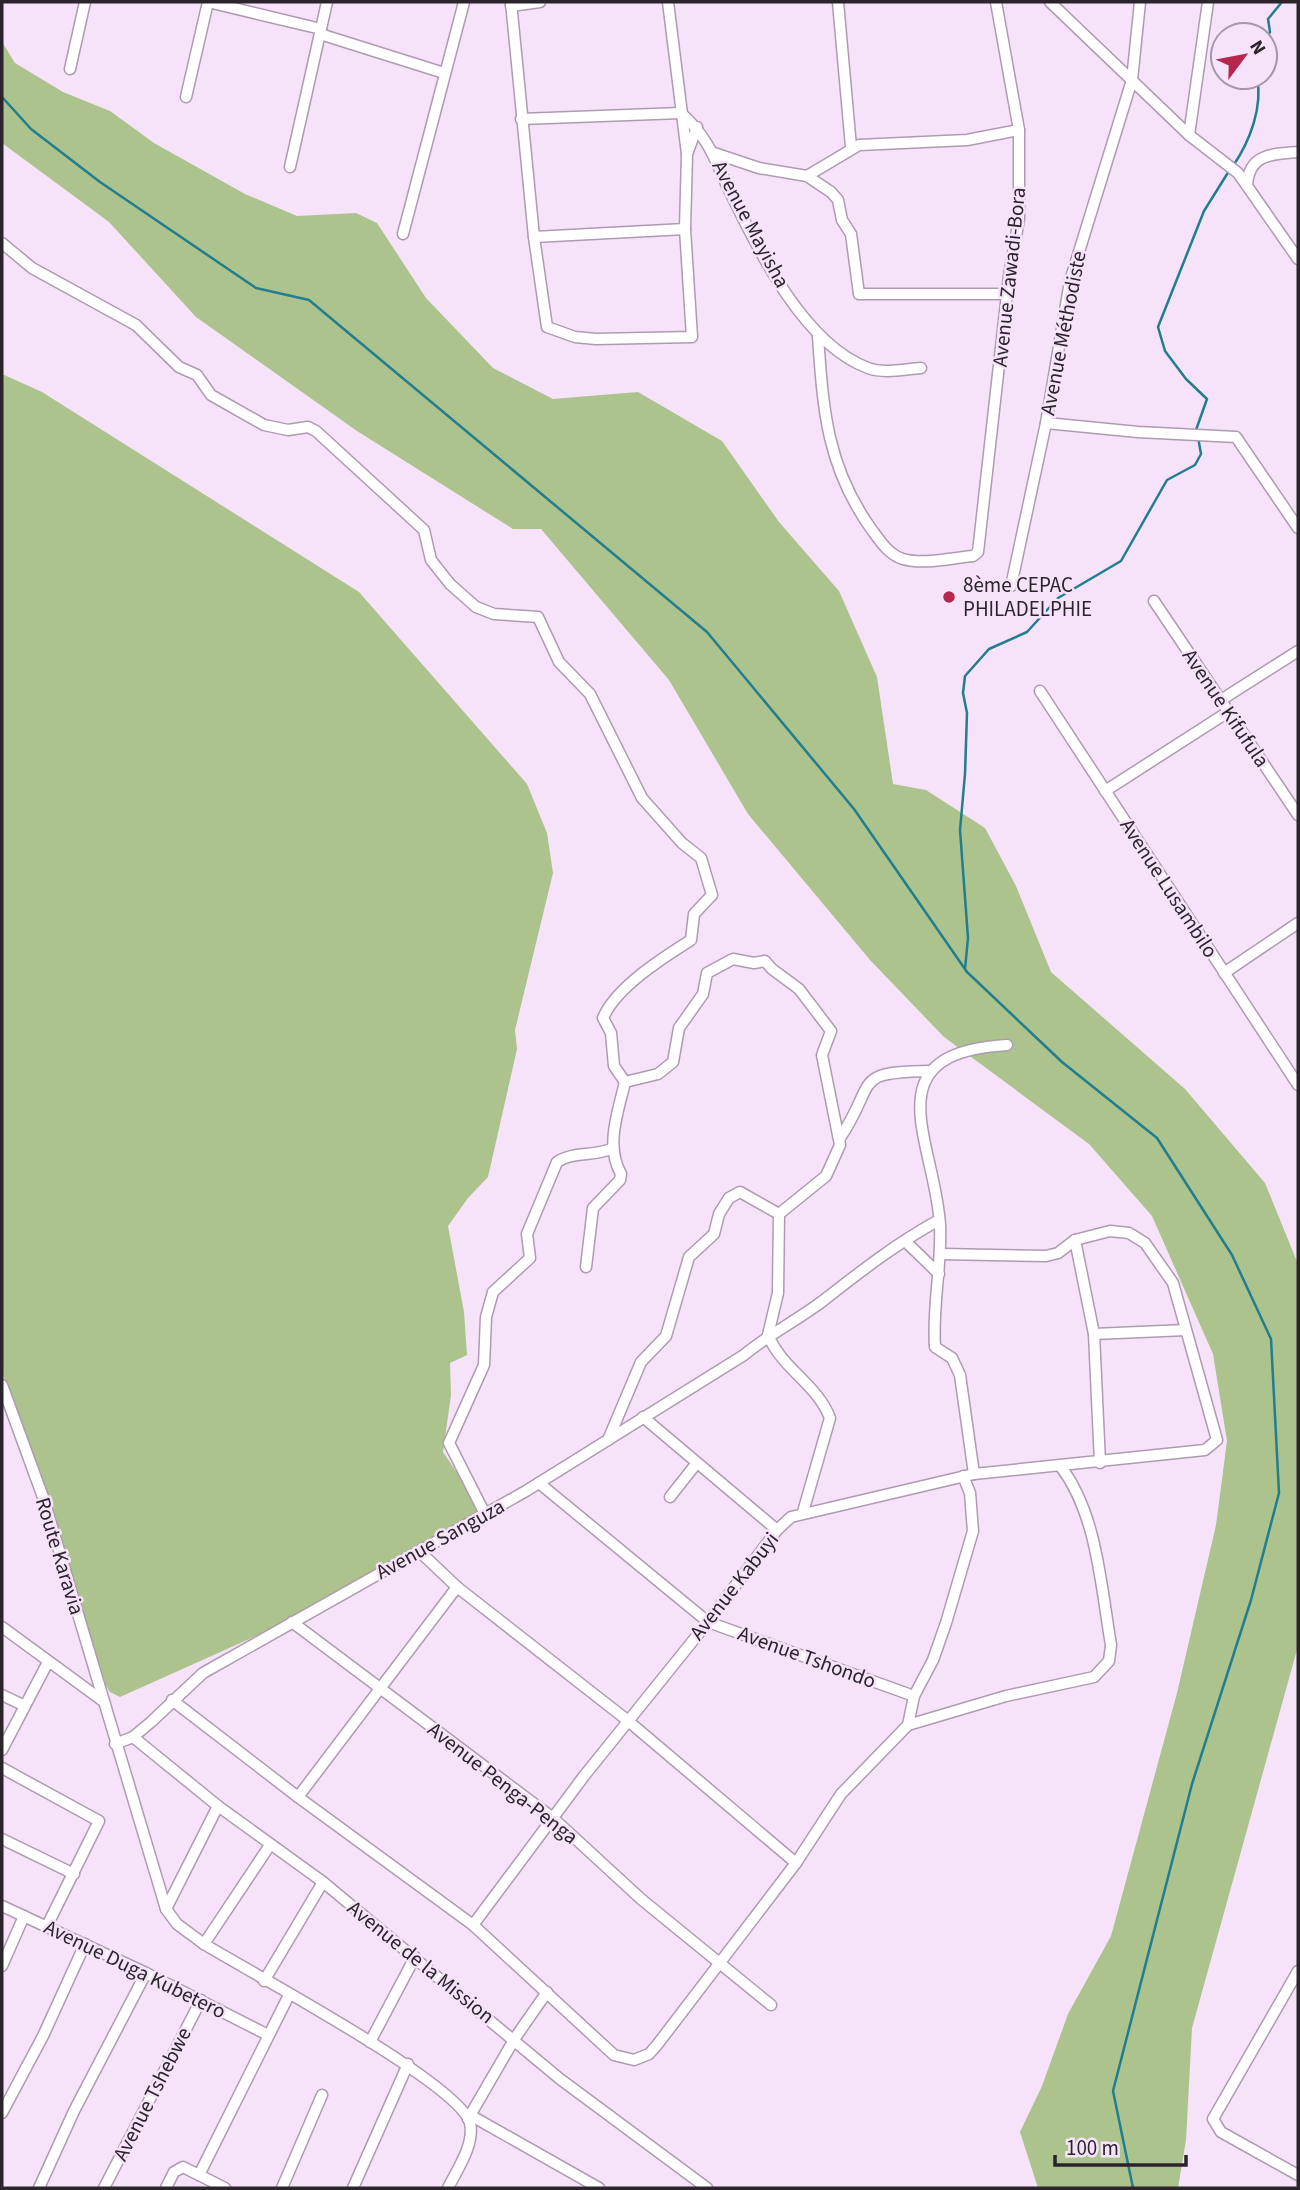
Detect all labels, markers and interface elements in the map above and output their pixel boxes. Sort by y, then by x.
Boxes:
north arrow [1209,21,1279,91]
text: N [1242,35,1272,60]
street label: Avenue Mayisha [705,155,797,293]
street label: Avenue Zawadi-Bora [985,186,1033,368]
street label: Avenue Méthodiste [1032,248,1094,418]
place label: 8ème CEPAC PHILADELPHIE [963,570,1092,624]
marker: 8ème CEPAC PHILADELPHIE [941,589,957,605]
street label: Avenue Kifufula [1175,643,1277,773]
street label: Avenue Lusambilo [1113,812,1225,964]
street label: Avenue Sanguza [370,1491,510,1587]
street label: Route Karavia [28,1493,92,1619]
street label: Avenue Kabuyi [682,1526,786,1646]
street label: Avenue Tshondo [734,1618,880,1696]
street label: Avenue Penga-Penga [421,1715,585,1851]
street label: Avenue de la Mission [341,1893,501,2031]
street label: Avenue Duga Kubetero [39,1912,231,2026]
street label: Avenue Tshebwe [105,2022,199,2166]
scale bar [1055,2124,1186,2168]
text: 100 m [1066,2133,1119,2163]

